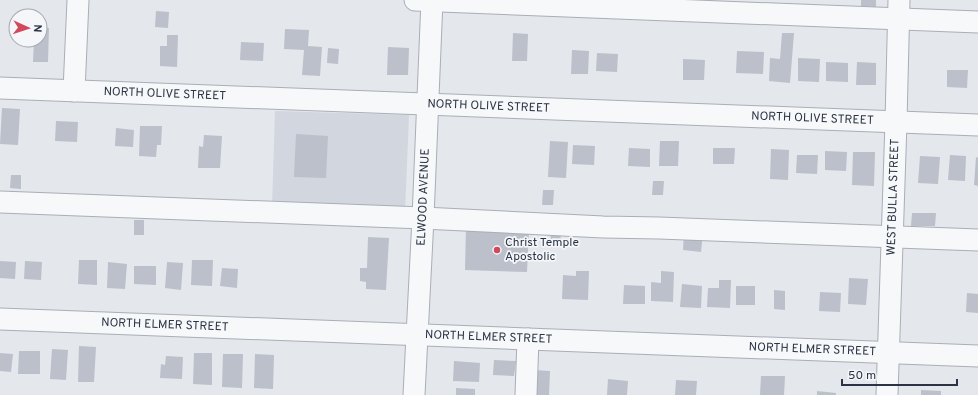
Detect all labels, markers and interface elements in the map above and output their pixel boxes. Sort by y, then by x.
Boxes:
north arrow [8,8,48,48]
text: N [30,24,44,33]
street label: NORTH OLIVE STREET [103,84,227,105]
street label: NORTH OLIVE STREET [427,96,550,117]
street label: NORTH OLIVE STREET [751,108,874,129]
street label: WEST BULLA STREET [884,138,903,256]
street label: ELWOOD AVENUE [414,148,434,246]
place label: Christ Temple Apostolic [505,235,579,265]
marker: Christ Temple Apostolic [492,245,502,255]
street label: NORTH ELMER STREET [101,315,229,336]
street label: NORTH ELMER STREET [425,327,553,348]
street label: NORTH ELMER STREET [748,339,877,360]
scale bar [842,361,957,387]
text: 50 m [848,368,876,384]

